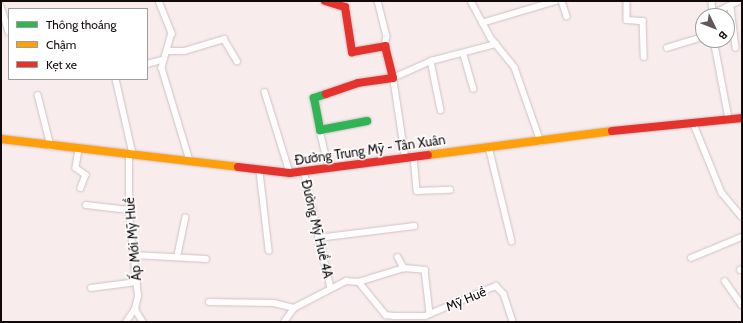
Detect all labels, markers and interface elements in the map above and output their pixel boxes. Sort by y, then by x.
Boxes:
legend [8,8,148,80]
north arrow [695,8,735,48]
text: Thông thoáng [46,17,116,32]
text: B [716,28,731,43]
text: Chậm [46,37,76,52]
text: Kẹt xe [46,57,77,72]
street label: Đường Trung Mỹ - Tân Xuân [294,132,446,168]
street label: Đường Mỹ Huề 4A [298,178,336,280]
street label: Ấp Mới Mỹ Huề [122,197,144,281]
street label: Mỹ Huề [444,284,488,314]

